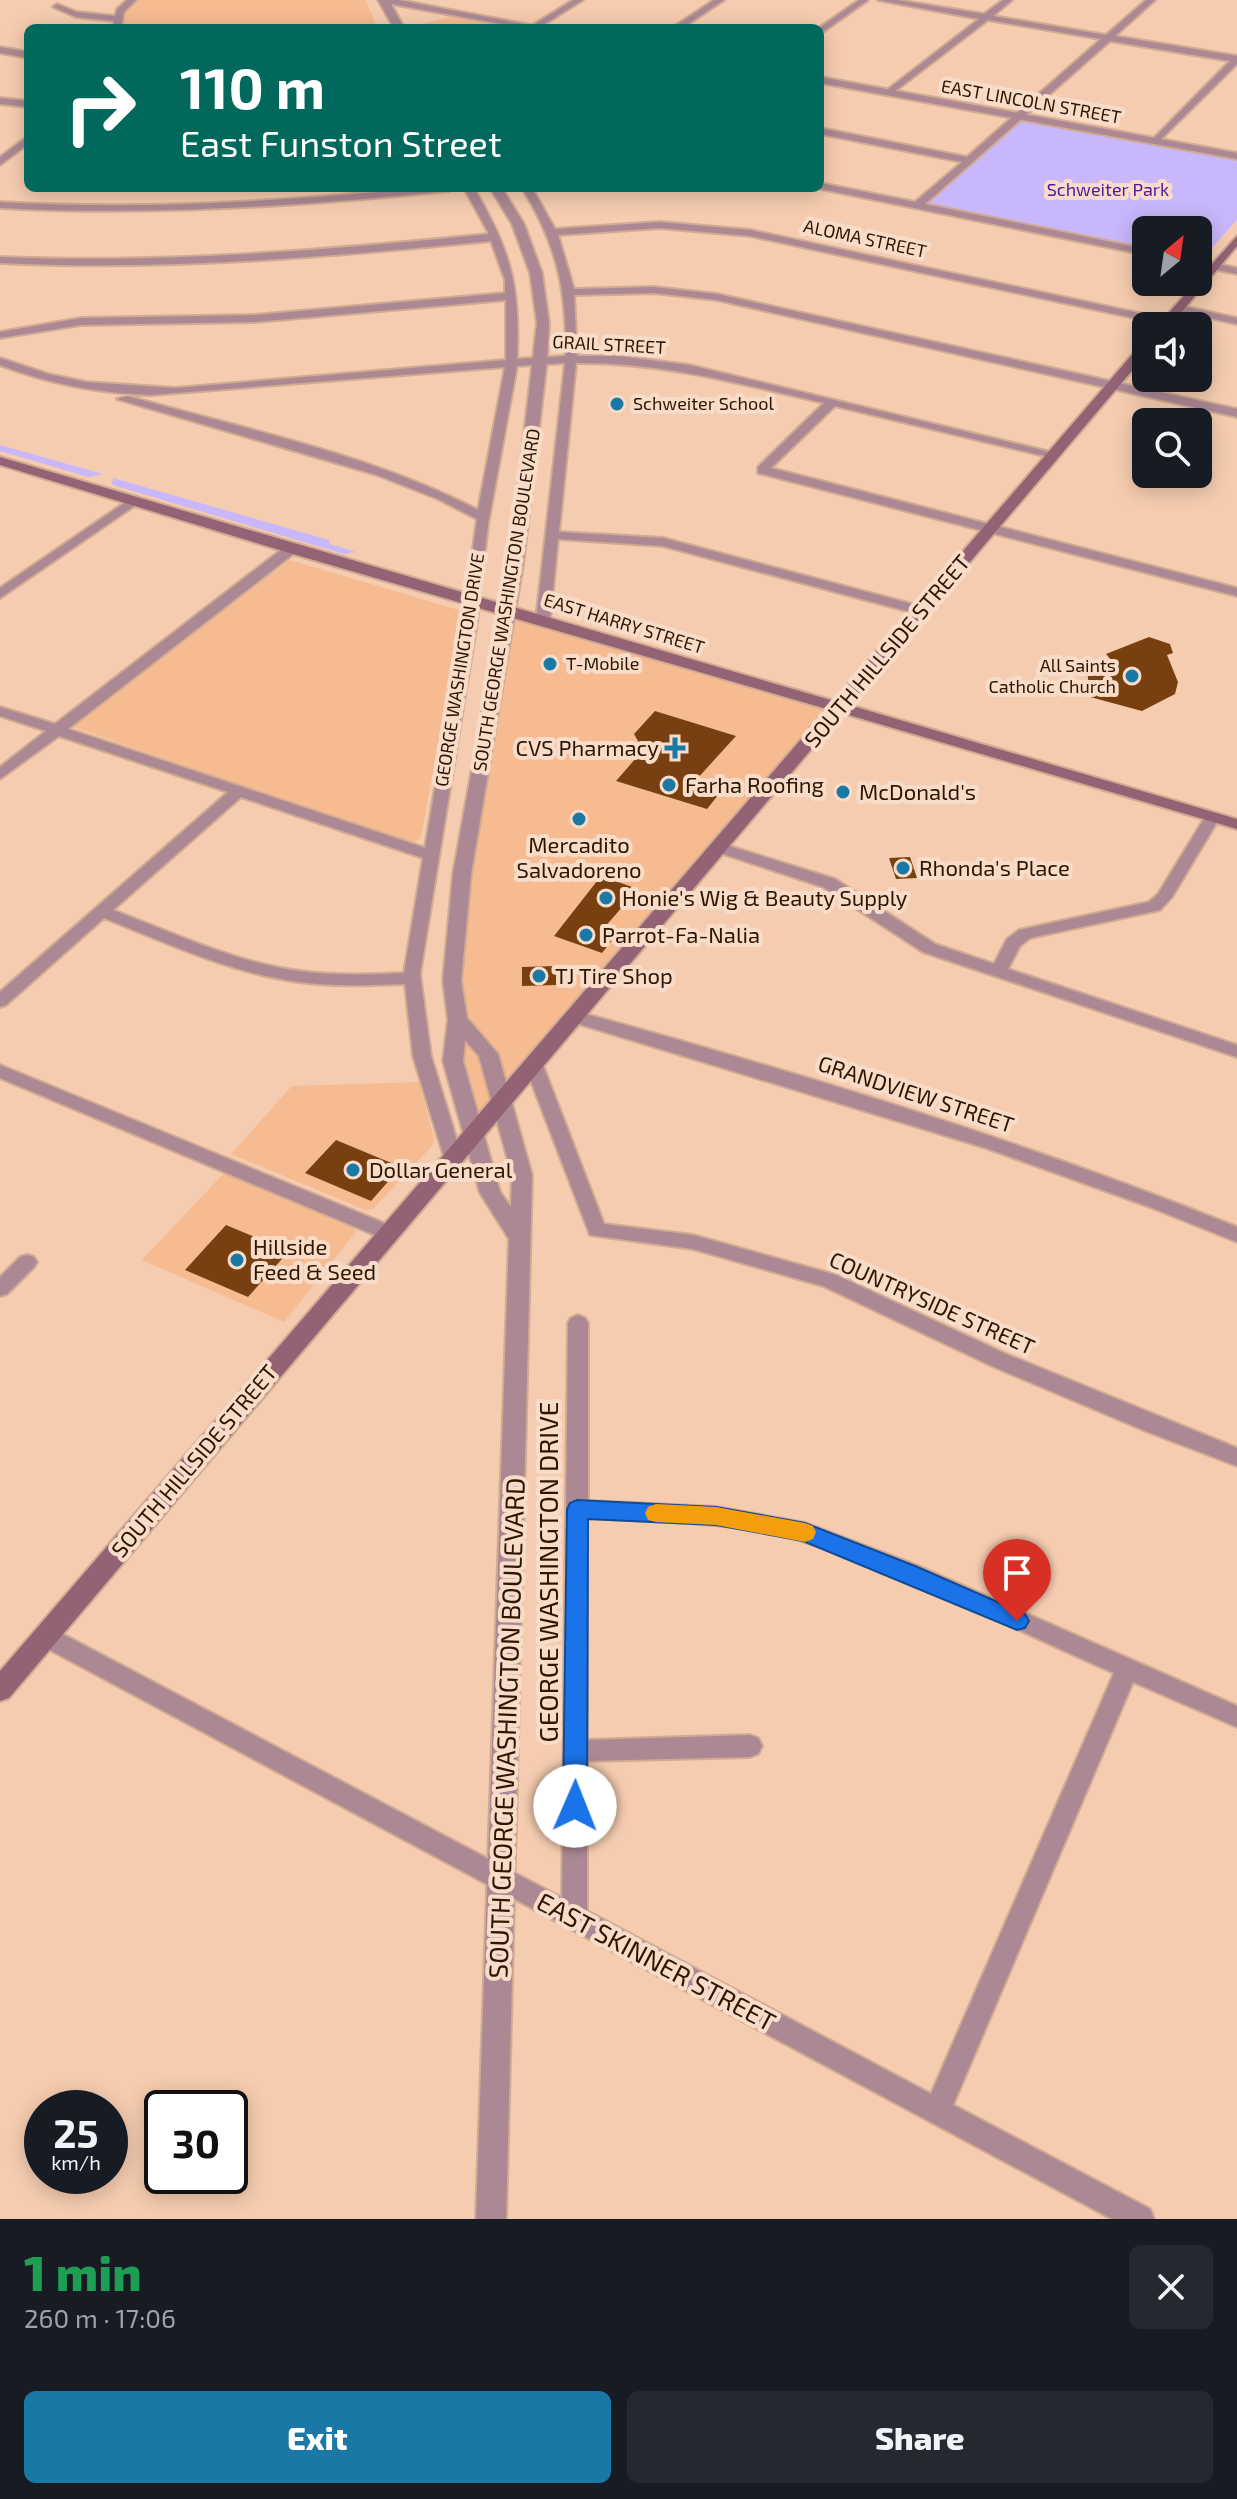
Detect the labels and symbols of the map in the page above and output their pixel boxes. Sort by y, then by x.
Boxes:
street label: EAST LINCOLN STREET [939,74,1123,128]
park label: Schweiter Park [1047,178,1169,200]
street label: ALOMA STREET [802,214,929,262]
north arrow [1132,216,1212,296]
street label: GRAIL STREET [552,330,667,358]
place label: Schweiter School [633,392,774,414]
marker: Schweiter School [608,395,626,413]
street label: SOUTH GEORGE WASHINGTON BOULEVARD [468,427,544,773]
street label: SOUTH HILLSIDE STREET [798,549,975,752]
street label: GEORGE WASHINGTON DRIVE [430,552,488,788]
street label: EAST HARRY STREET [541,588,708,658]
place label: T-Mobile [566,652,639,674]
place label: All Saints Catholic Church [988,654,1116,697]
marker: T-Mobile [541,655,559,673]
marker: All Saints Catholic Church [1123,667,1141,685]
place label: CVS Pharmacy [515,734,659,760]
marker: CVS Pharmacy [666,739,684,757]
place label: Farha Roofing [685,771,824,797]
marker: Farha Roofing [660,776,678,794]
place label: McDonald's [859,778,976,804]
marker: McDonald's [834,783,852,801]
marker: Mercadito Salvadoreno [570,810,588,828]
place label: Mercadito Salvadoreno [517,831,641,882]
place label: Rhonda's Place [919,854,1070,880]
marker: Rhonda's Place [894,859,912,877]
place label: Honie's Wig & Beauty Supply [622,884,908,910]
marker: Honie's Wig & Beauty Supply [597,889,615,907]
place label: Parrot-Fa-Nalia [602,921,760,947]
marker: Parrot-Fa-Nalia [577,926,595,944]
place label: TJ Tire Shop [555,962,673,988]
marker: TJ Tire Shop [530,967,548,985]
street label: GRANDVIEW STREET [815,1049,1018,1137]
place label: Dollar General [369,1156,513,1182]
marker: Dollar General [344,1161,362,1179]
place label: Hillside Feed & Seed [253,1233,376,1284]
street label: COUNTRYSIDE STREET [826,1245,1039,1359]
marker: Hillside Feed & Seed [228,1251,246,1269]
street label: SOUTH HILLSIDE STREET [105,1359,282,1562]
street label: GEORGE WASHINGTON DRIVE [532,1402,563,1742]
street label: SOUTH GEORGE WASHINGTON BOULEVARD [481,1477,530,1979]
pin [983,1539,1051,1621]
position arrow [533,1764,617,1848]
street label: EAST SKINNER STREET [532,1885,781,2037]
speed limit sign: 30 [144,2090,248,2194]

